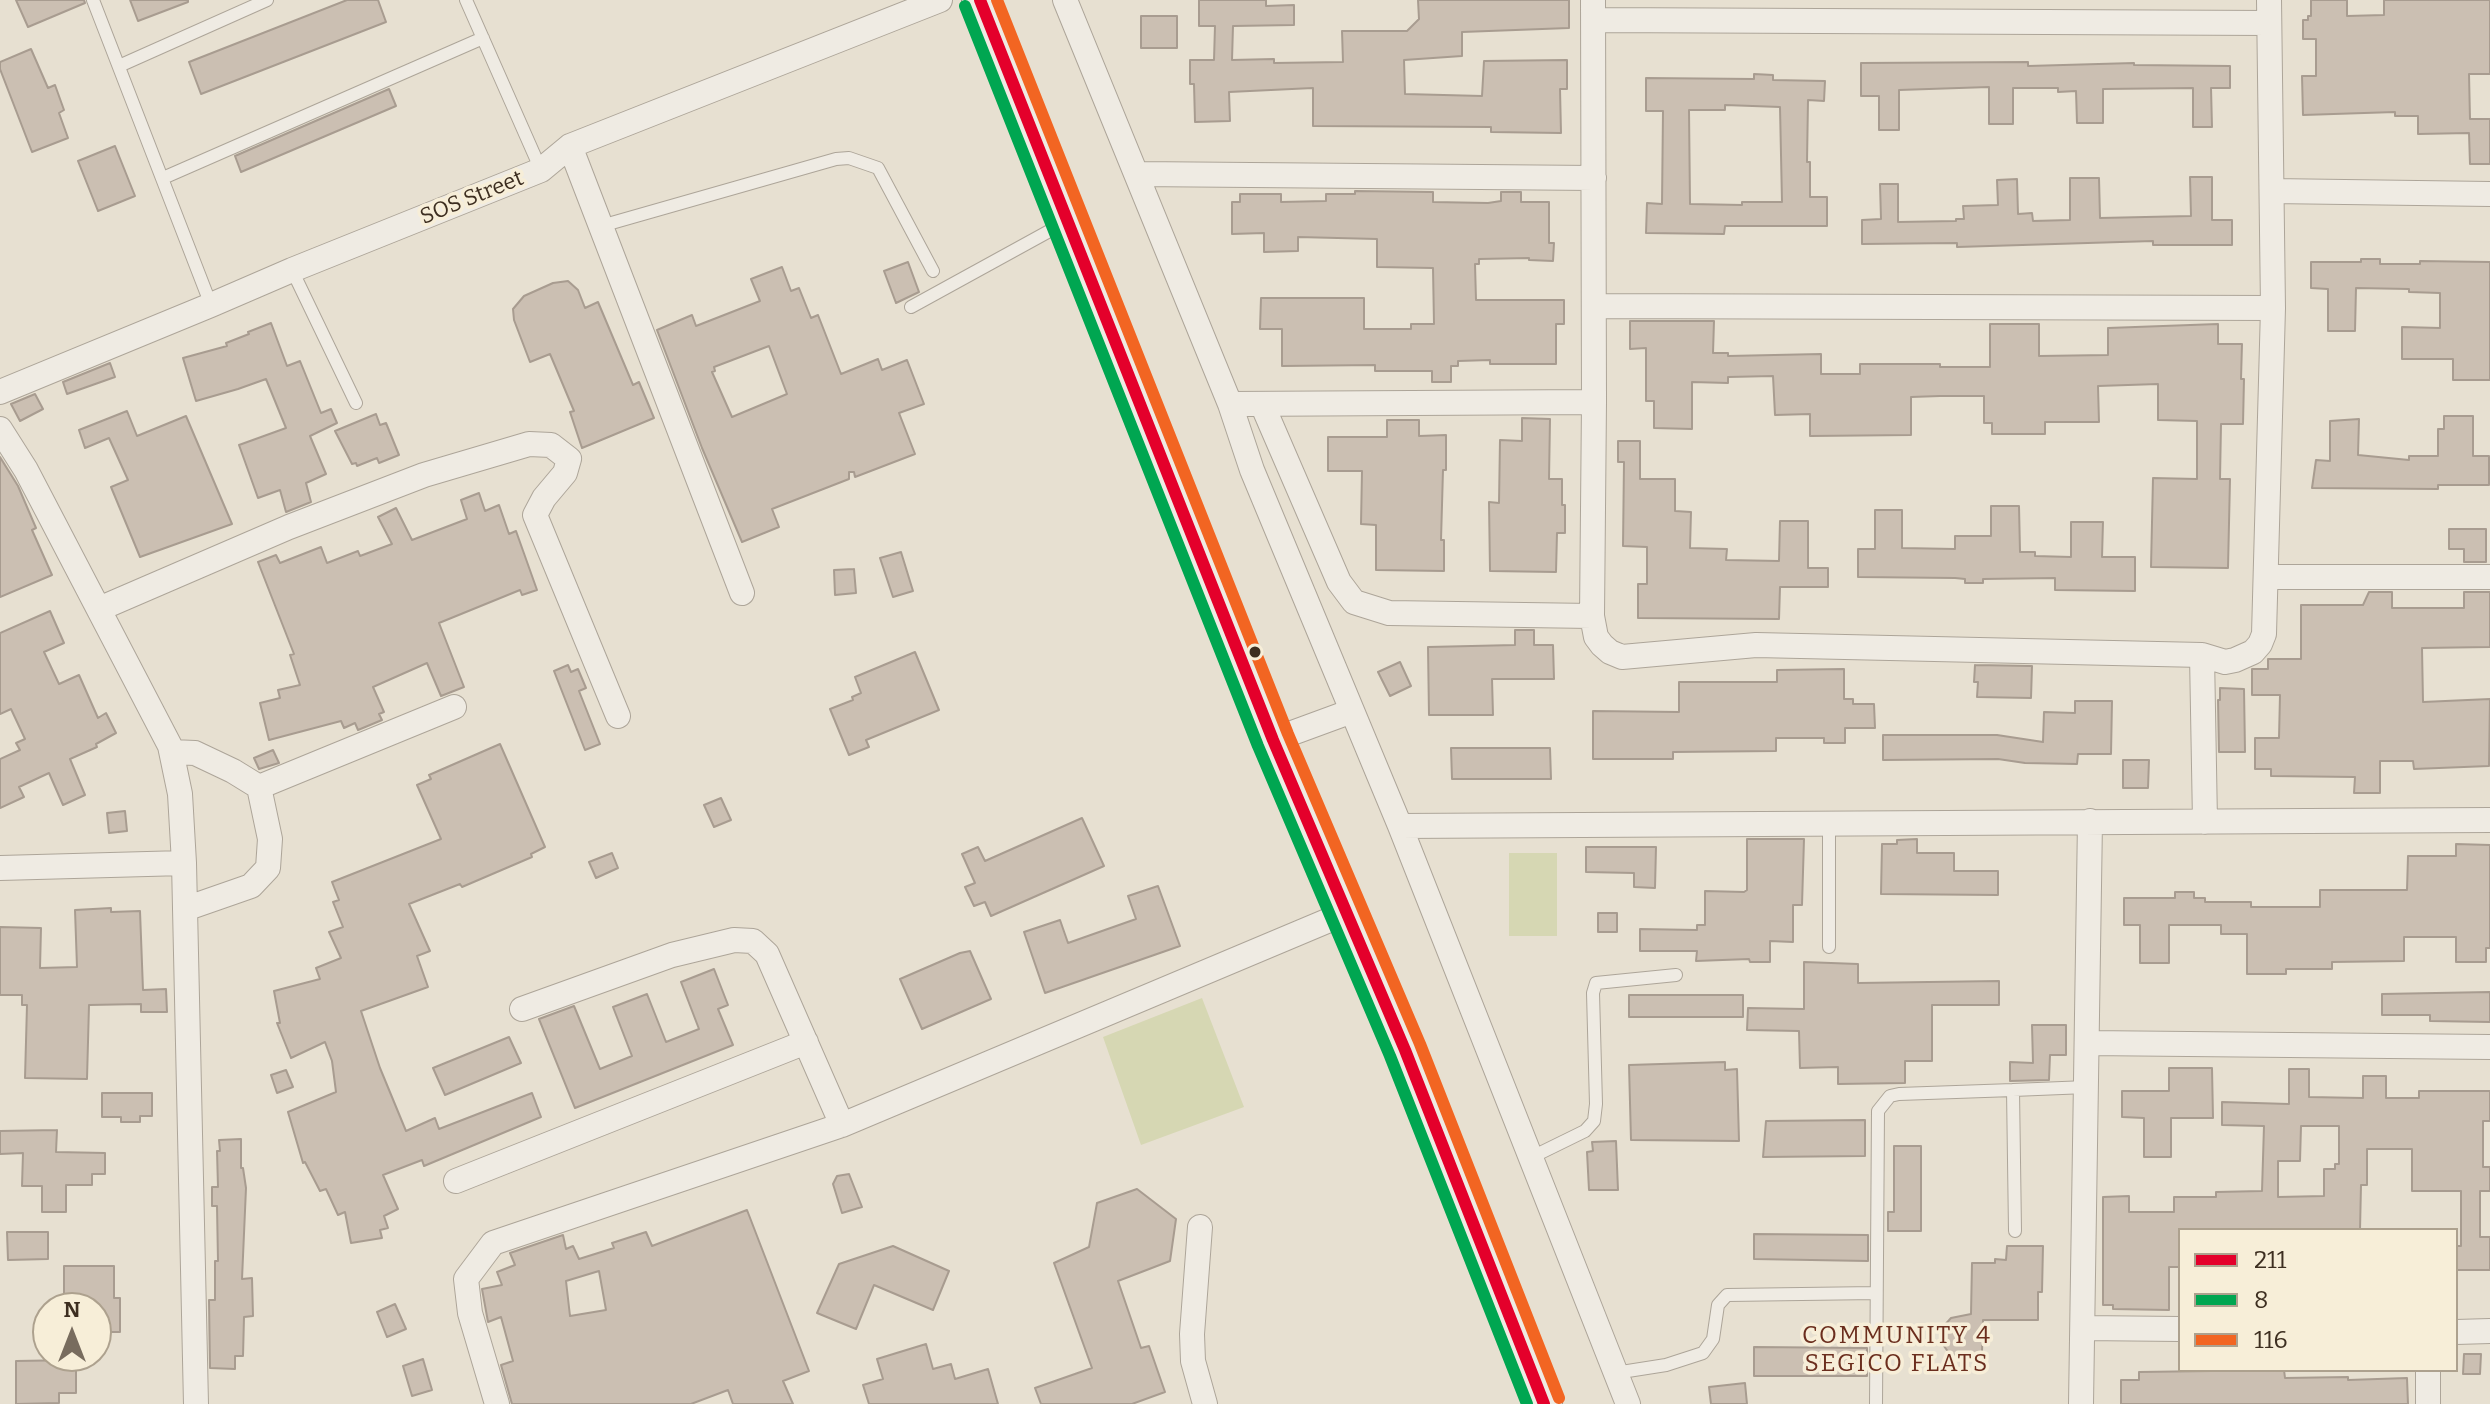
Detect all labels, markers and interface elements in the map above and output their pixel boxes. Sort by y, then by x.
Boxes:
street label: SOS Street [416,165,528,231]
unlabelled marker [1247,644,1263,660]
legend [2178,1228,2458,1372]
text: 211 [2254,1246,2287,1274]
text: 8 [2254,1286,2268,1314]
north arrow [32,1292,112,1372]
text: N [64,1296,80,1323]
district label: COMMUNITY 4 SEGICO FLATS [1802,1322,1992,1378]
text: 116 [2254,1326,2288,1354]

